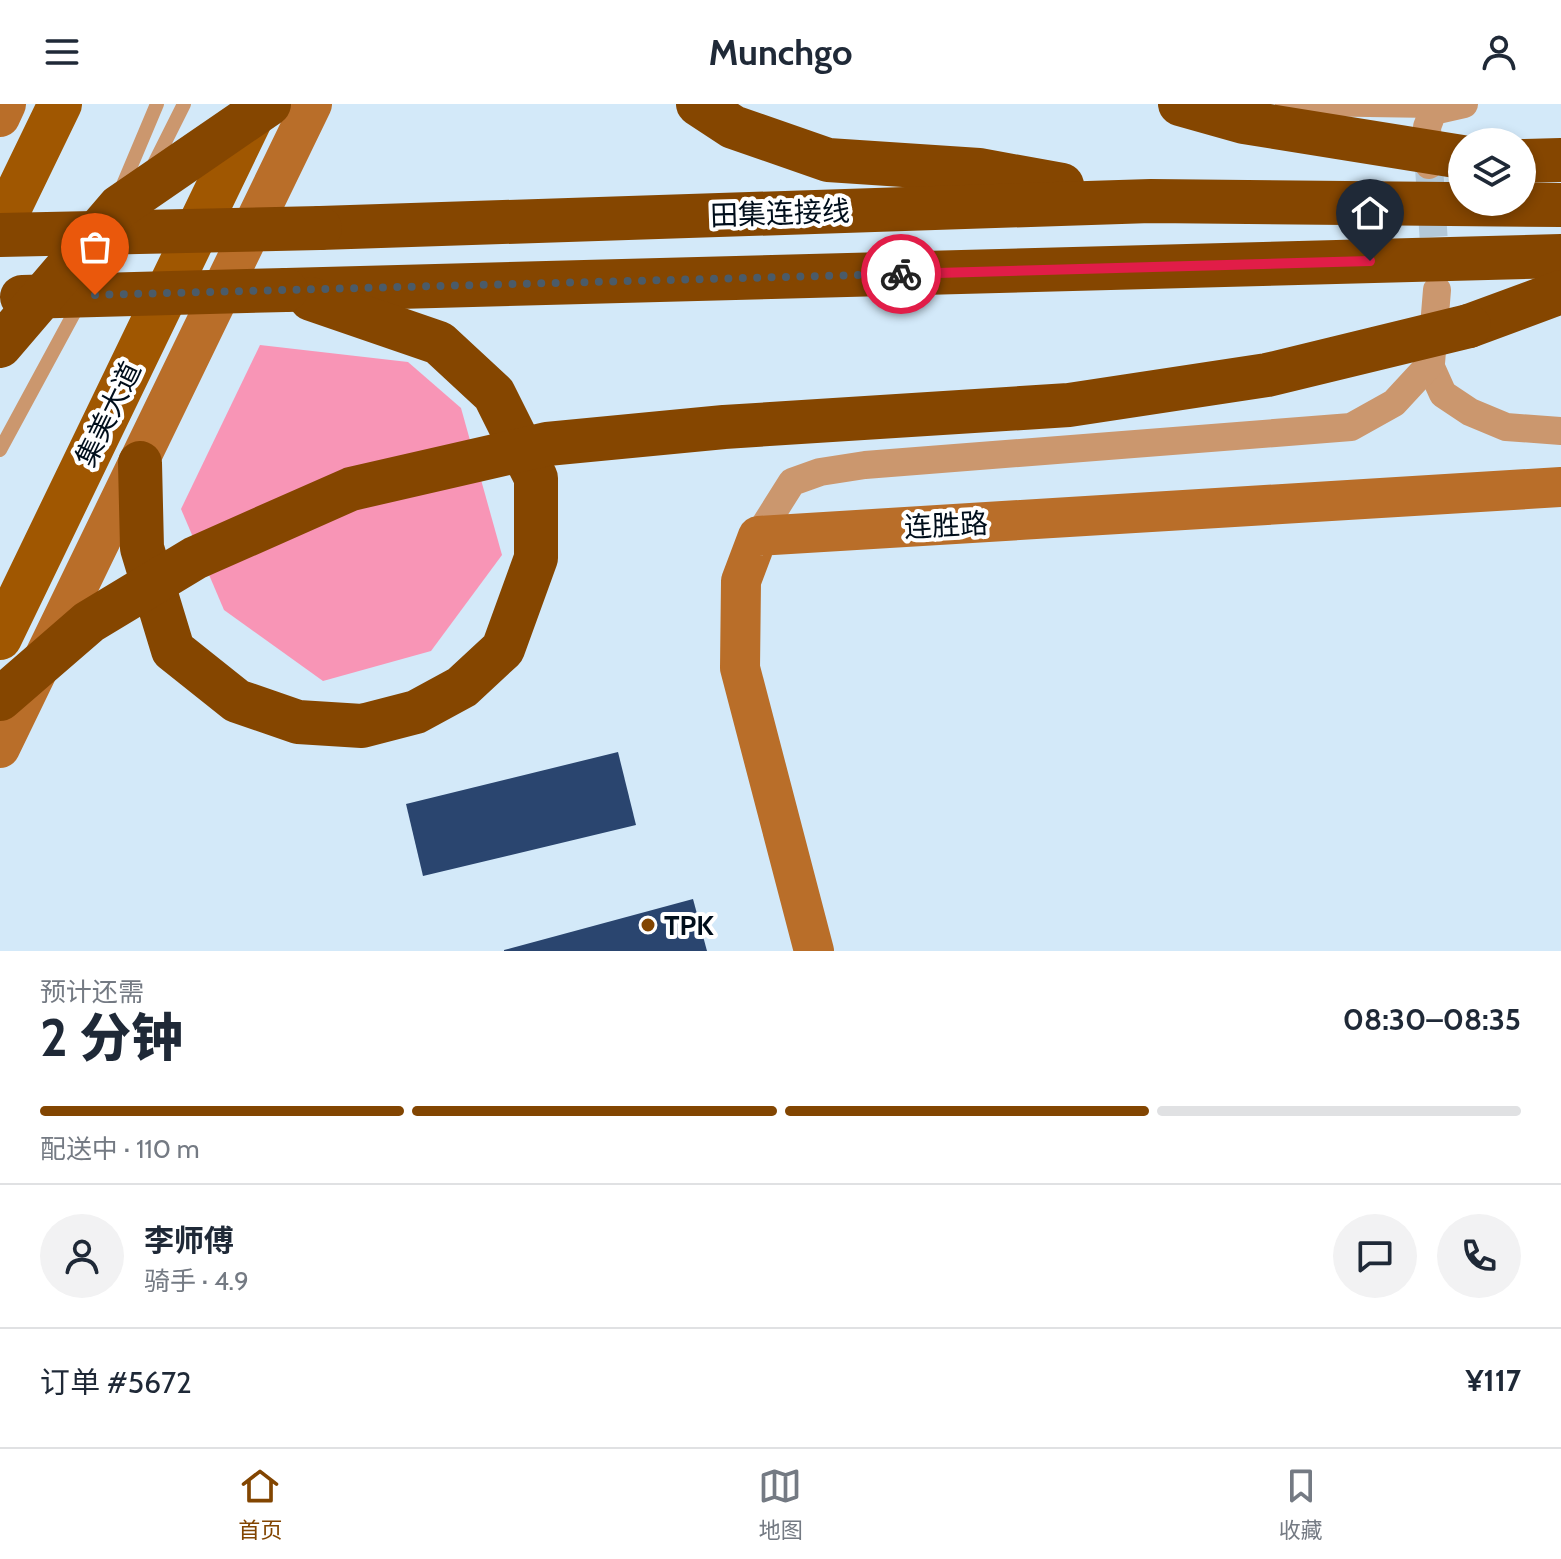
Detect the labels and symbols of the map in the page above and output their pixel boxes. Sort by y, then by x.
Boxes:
pin [1336,179,1404,261]
street label: 田集连接线 [709,194,851,232]
pin [61,213,129,295]
courier [861,234,941,314]
street label: 集美大道 [68,356,148,472]
street label: 连胜路 [903,506,989,544]
place label: TPK [664,908,714,942]
marker: TPK [639,916,657,934]

